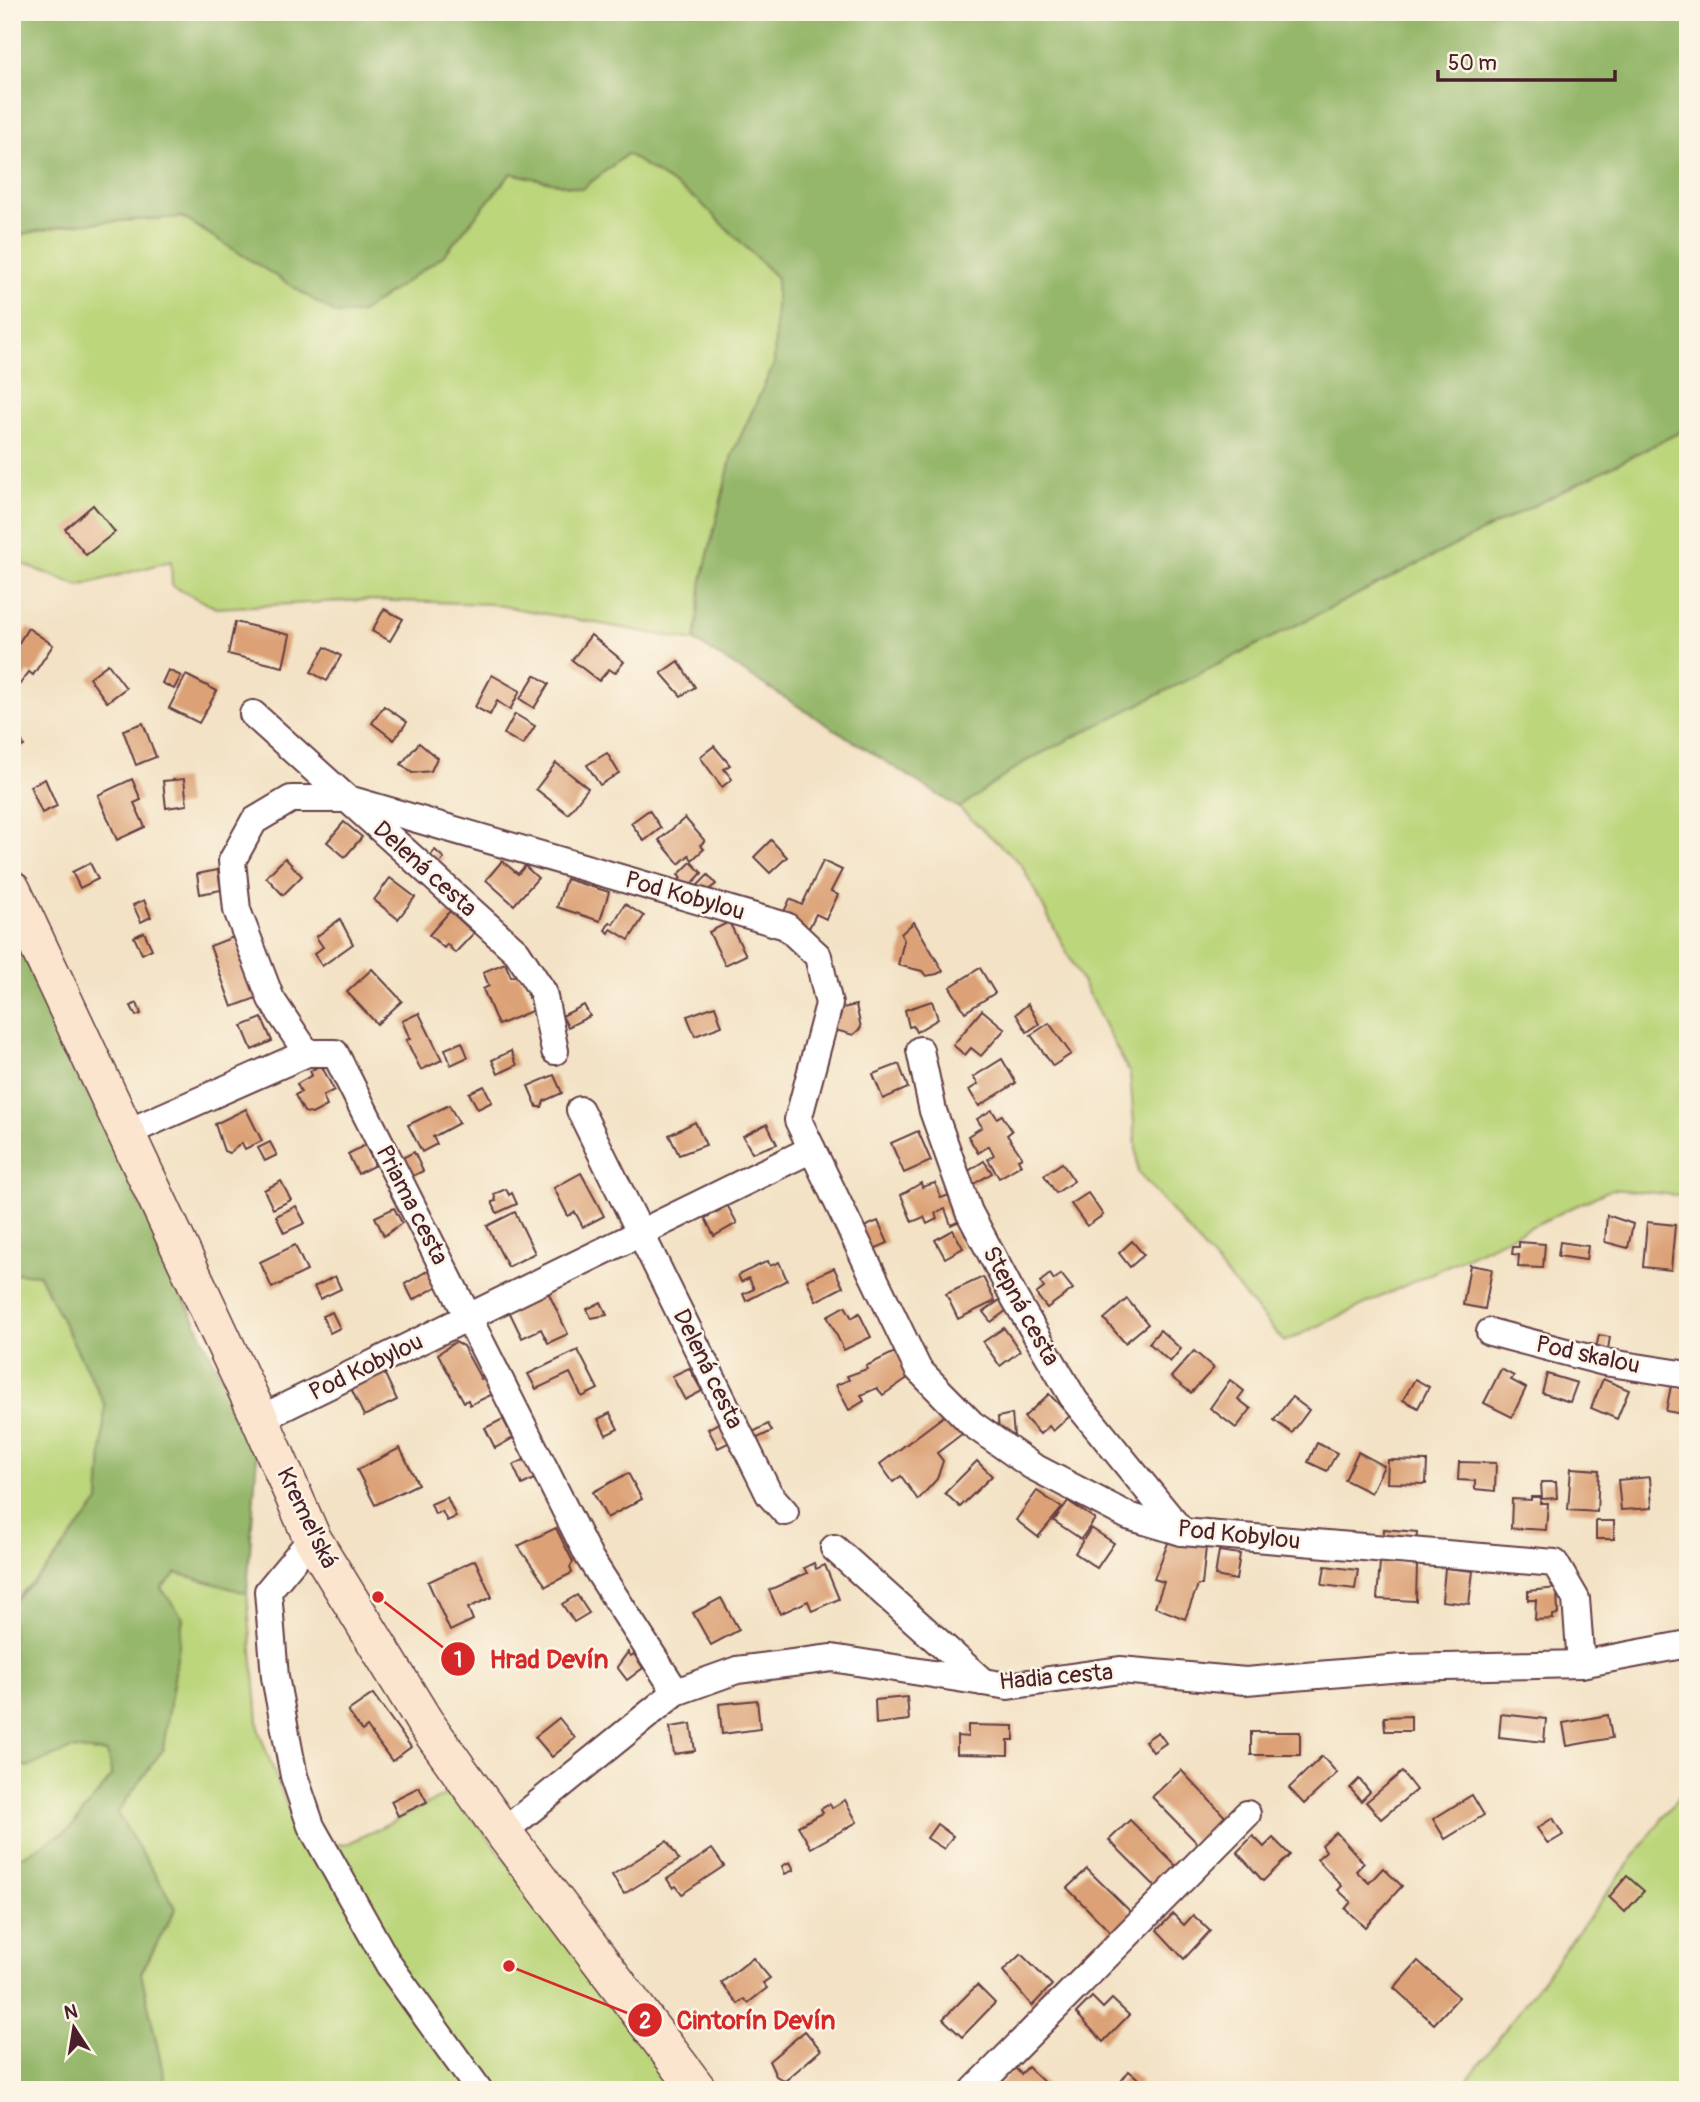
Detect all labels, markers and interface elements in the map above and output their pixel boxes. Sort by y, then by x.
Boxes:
scale bar [1438,38,1614,82]
text: 50 m [1448,50,1497,77]
street label: Delená cesta [367,815,483,923]
street label: Pod Kobylou [622,865,748,927]
street label: Priama cesta [370,1140,454,1270]
street label: Stepná cesta [976,1241,1066,1371]
street label: Delená cesta [667,1304,749,1434]
street label: Pod Kobylou [304,1327,428,1407]
street label: Pod skalou [1533,1330,1643,1380]
street label: Kremeľská [270,1463,344,1573]
street label: Pod Kobylou [1176,1514,1302,1556]
callout: Hrad Devín [441,1636,623,1683]
text: Hrad Devín [489,1644,609,1676]
text: 1 [454,1647,462,1674]
street label: Hadia cesta [998,1658,1114,1696]
north arrow [38,1994,108,2064]
callout: Cintorín Devín [628,1997,850,2044]
text: N [62,1999,80,2025]
text: Cintorín Devín [676,2005,836,2037]
text: 2 [639,2008,651,2035]

